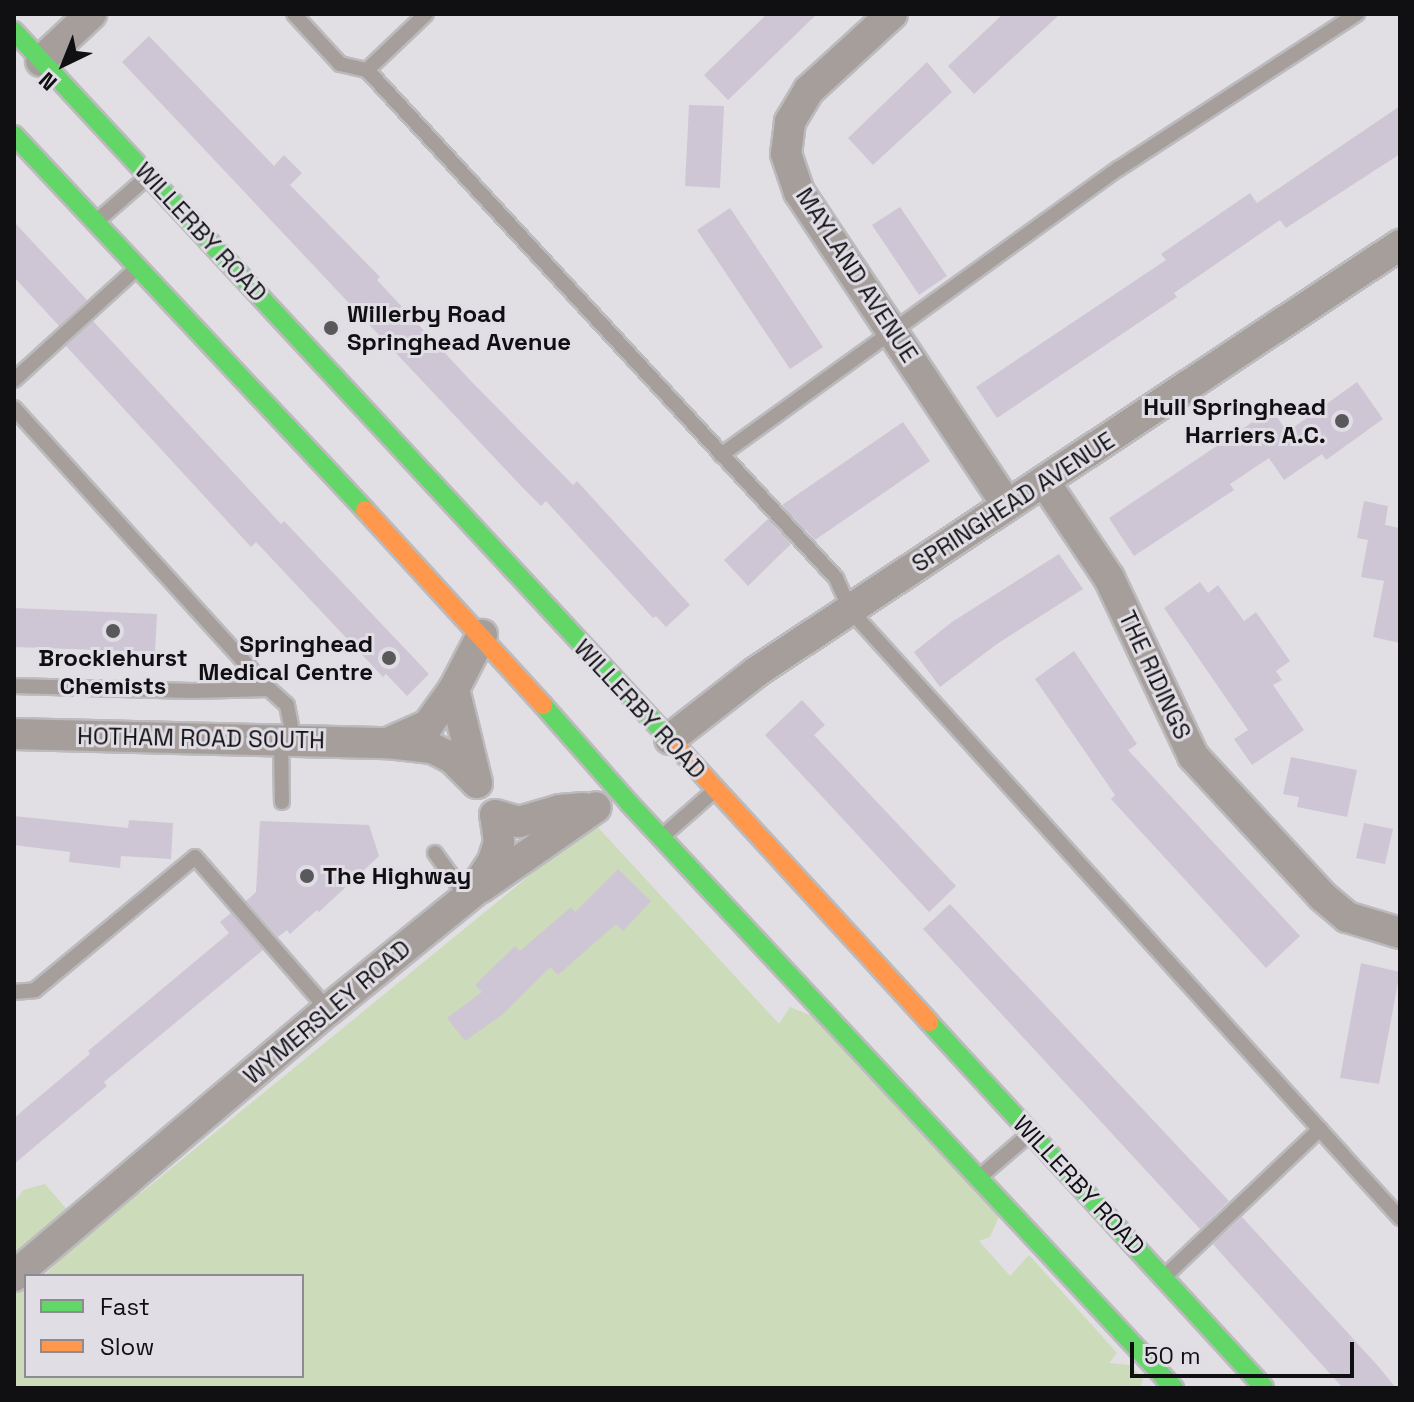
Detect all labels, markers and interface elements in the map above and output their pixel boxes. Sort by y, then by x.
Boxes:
north arrow [24,24,104,104]
text: N [33,66,63,97]
street label: WILLERBY ROAD [129,156,273,308]
street label: MAYLAND AVENUE [790,182,924,368]
place label: Willerby Road Springhead Avenue [347,300,571,356]
marker: Willerby Road Springhead Avenue [322,319,340,337]
place label: Hull Springhead Harriers A.C. [1143,393,1326,449]
marker: Hull Springhead Harriers A.C. [1333,412,1351,430]
street label: SPRINGHEAD AVENUE [906,426,1120,578]
street label: THE RIDINGS [1113,606,1197,744]
marker: Brocklehurst Chemists [104,622,122,640]
place label: Springhead Medical Centre [198,630,373,686]
street label: WILLERBY ROAD [568,633,712,785]
place label: Brocklehurst Chemists [38,644,188,700]
marker: Springhead Medical Centre [380,649,398,667]
street label: HOTHAM ROAD SOUTH [77,721,325,755]
place label: The Highway [323,862,471,890]
marker: The Highway [298,867,316,885]
street label: WYMERSLEY ROAD [238,934,416,1090]
street label: WILLERBY ROAD [1007,1109,1151,1261]
legend [24,1274,304,1378]
text: Fast [100,1291,150,1322]
scale bar [1134,1326,1358,1376]
text: Slow [100,1331,154,1362]
text: 50 m [1144,1340,1201,1371]

